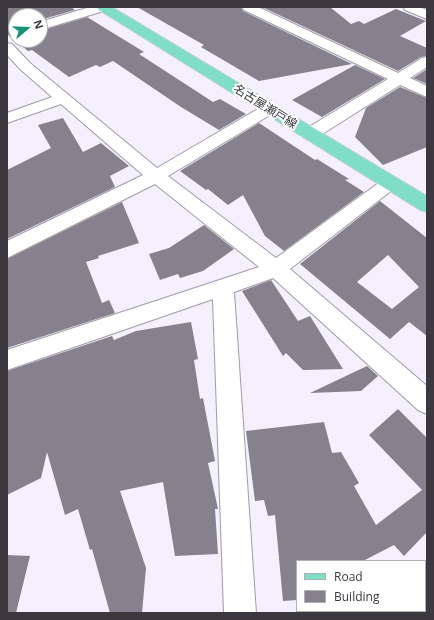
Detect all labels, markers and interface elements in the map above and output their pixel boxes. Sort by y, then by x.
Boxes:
north arrow [8,8,48,48]
text: N [30,18,47,31]
street label: 名古屋瀬戸線 [231,82,299,132]
legend [296,560,426,612]
text: Road [334,568,363,585]
text: Building [334,588,379,605]

